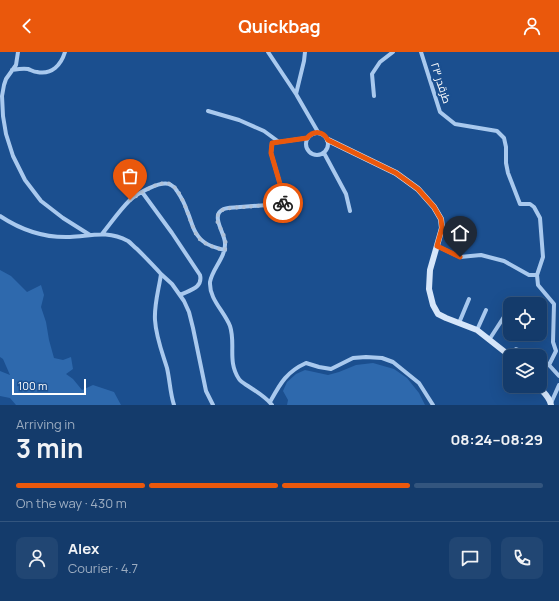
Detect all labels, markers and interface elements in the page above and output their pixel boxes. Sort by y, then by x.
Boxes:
text: Quickbag [238,14,321,38]
icon: back [16,15,38,37]
icon: person [521,15,543,37]
street label: طرقدر ۲۳ [428,60,455,105]
pin [113,159,147,200]
icon: bag [119,165,141,187]
courier [263,183,303,223]
icon: bike [272,192,294,214]
pin [443,216,477,257]
icon: home [449,222,471,244]
map controls [503,297,547,393]
button: locate [503,297,547,341]
button: layers [503,349,547,393]
scale bar [12,377,86,396]
text: 100 m [18,378,47,393]
text: Arriving in [16,415,75,433]
text: 08:24–08:29 [450,429,543,450]
text: 3 min [16,430,83,466]
text: On the way · 430 m [16,494,127,512]
button: person [16,537,58,579]
button: chat [449,537,491,579]
button: phone [501,537,543,579]
text: Alex [68,538,99,559]
text: Courier · 4.7 [68,559,138,577]

